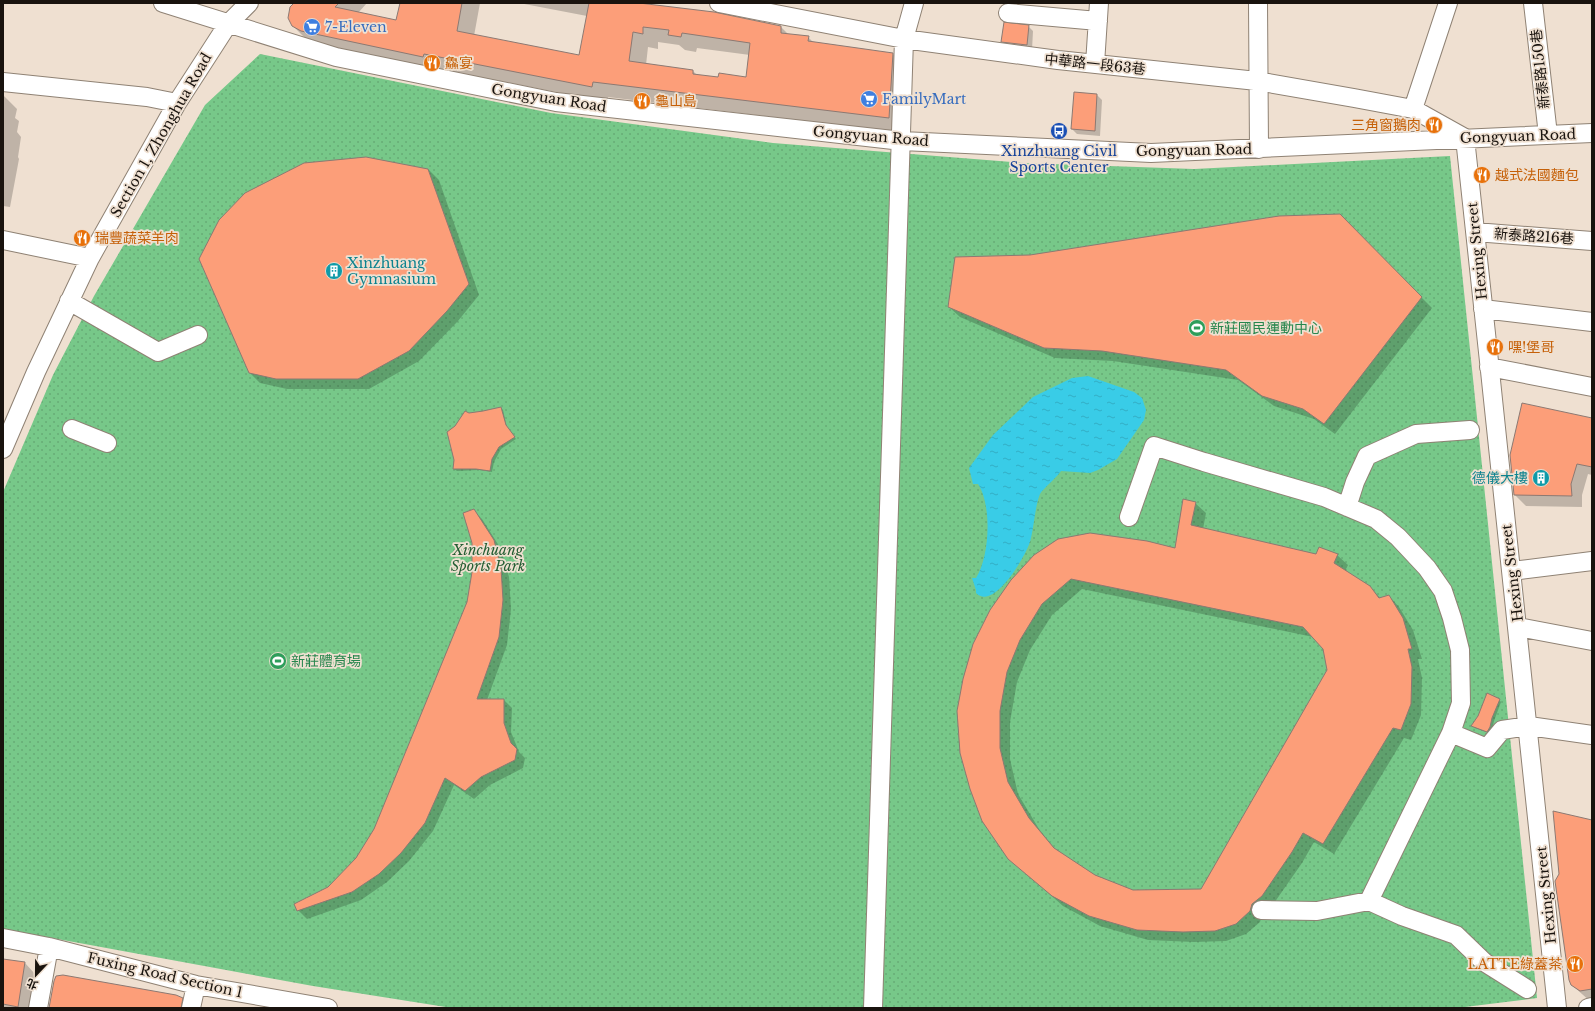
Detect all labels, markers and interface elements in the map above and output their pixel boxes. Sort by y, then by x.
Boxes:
supermarket icon: 7-Eleven [302,17,322,37]
place label: 7-Eleven [325,18,387,36]
street label: 新泰路150巷 [1527,28,1553,110]
street label: Section 1, Zhonghua Road [106,49,216,220]
street label: 中華路一段63巷 [1044,50,1146,78]
restaurant icon: 鱻宴 [422,53,442,73]
place label: 鱻宴 [445,54,473,72]
street label: Gongyuan Road [490,80,608,116]
supermarket icon: FamilyMart [859,89,879,109]
place label: FamilyMart [882,90,967,108]
restaurant icon: 龜山島 [632,91,652,111]
place label: 龜山島 [655,92,697,110]
restaurant icon: 三角窗鵝肉 [1424,115,1444,135]
place label: 三角窗鵝肉 [1351,116,1421,134]
bus stop icon: Xinzhuang Civil Sports Center [1049,121,1069,141]
street label: Gongyuan Road [812,122,930,150]
street label: Gongyuan Road [1460,125,1577,147]
street label: Gongyuan Road [1136,140,1253,160]
place label: Xinzhuang Civil Sports Center [1001,142,1118,176]
restaurant icon: 越式法國麵包 [1472,165,1492,185]
place label: 越式法國麵包 [1495,166,1579,184]
street label: Hexing Street [1463,201,1491,301]
street label: 新泰路216巷 [1494,224,1574,248]
restaurant icon: 瑞豐蔬菜羊肉 [72,228,92,248]
place label: 瑞豐蔬菜羊肉 [95,229,179,247]
place label: Xinzhuang Gymnasium [347,254,436,288]
building icon: Xinzhuang Gymnasium [324,261,344,281]
sports icon: 新莊國民運動中心 [1187,318,1207,338]
place label: 新莊國民運動中心 [1210,319,1322,337]
restaurant icon: 嘿!堡哥 [1485,337,1505,357]
place label: 嘿!堡哥 [1508,338,1554,356]
building icon: 德儀大樓 [1531,468,1551,488]
place label: 德儀大樓 [1472,469,1528,487]
street label: Hexing Street [1497,523,1527,623]
park label: Xinchuang Sports Park [451,541,525,575]
sports icon: 新莊體育場 [268,651,288,671]
place label: 新莊體育場 [291,652,361,670]
street label: Hexing Street [1532,845,1560,945]
street label: Fuxing Road Section 1 [86,948,244,1002]
restaurant icon: LATTE綠蓋茶 [1565,954,1585,974]
north arrow [16,955,56,995]
place label: LATTE綠蓋茶 [1467,955,1562,973]
text: 北 [25,976,40,993]

